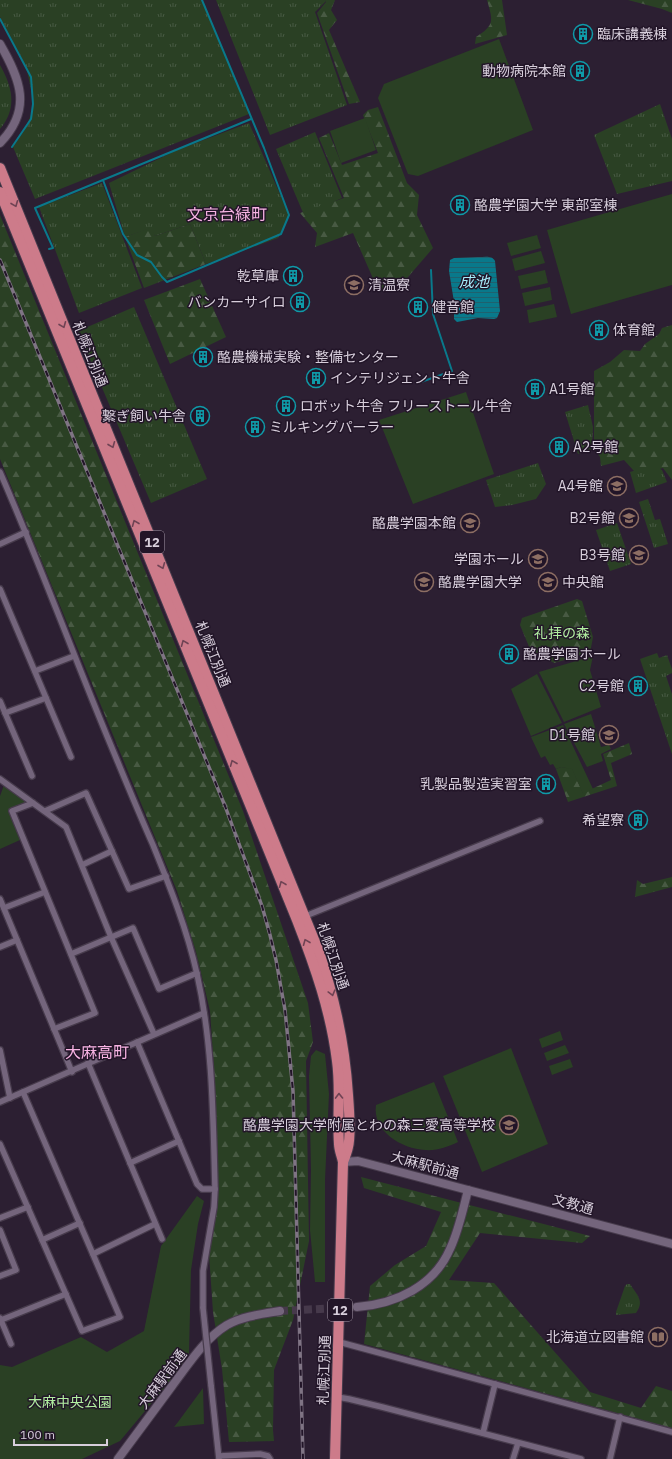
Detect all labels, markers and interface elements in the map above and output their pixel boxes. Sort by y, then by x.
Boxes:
building icon: 臨床講義棟 [572,23,594,45]
place label: 臨床講義棟 [597,25,667,43]
building icon: 動物病院本館 [569,60,591,82]
place label: 動物病院本館 [482,62,566,80]
building icon: 酪農学園大学 東部室棟 [449,194,471,216]
place label: 酪農学園大学 東部室棟 [474,196,617,214]
one-way arrow [10,201,18,208]
district label: 文京台緑町 [187,204,267,224]
building icon: 乾草庫 [282,265,304,287]
place label: 乾草庫 [237,267,279,285]
water label: 成池 [459,272,491,291]
school or university icon: 清温寮 [343,274,365,296]
place label: 清温寮 [368,276,410,294]
building icon: バンカーサイロ [289,291,311,313]
place label: バンカーサイロ [188,293,286,311]
building icon: 健音館 [407,296,429,318]
place label: 健音館 [432,298,474,316]
street label: 札幌江別通 [69,318,111,390]
building icon: 体育館 [588,319,610,341]
one-way arrow [59,321,67,328]
place label: 体育館 [613,321,655,339]
building icon: 酪農機械実験・整備センター [192,346,214,368]
place label: 酪農機械実験・整備センター [217,348,399,366]
building icon: インテリジェント牛舎 [305,367,327,389]
place label: インテリジェント牛舎 [330,369,470,387]
building icon: A1号館 [524,378,546,400]
place label: A1号館 [549,380,594,398]
building icon: ロボット牛舎 フリーストール牛舎 [275,395,297,417]
place label: ロボット牛舎 フリーストール牛舎 [300,397,513,415]
building icon: 繋ぎ飼い牛舎 [189,405,211,427]
place label: 繋ぎ飼い牛舎 [102,407,186,425]
building icon: ミルキングパーラー [244,416,266,438]
place label: ミルキングパーラー [269,418,395,436]
building icon: A2号館 [548,436,570,458]
place label: A2号館 [573,438,618,456]
one-way arrow [108,442,116,449]
school or university icon: A4号館 [606,475,628,497]
place label: A4号館 [558,477,603,495]
school or university icon: B2号館 [618,507,640,529]
place label: B2号館 [569,509,615,527]
school or university icon: 酪農学園本館 [459,512,481,534]
place label: 酪農学園本館 [372,514,456,532]
one-way arrow [131,519,139,526]
road number: 12 [140,531,164,553]
school or university icon: B3号館 [628,544,650,566]
place label: B3号館 [579,546,625,564]
school or university icon: 学園ホール [527,548,549,570]
place label: 学園ホール [454,550,524,568]
one-way arrow [157,562,165,569]
school or university icon: 酪農学園大学 [413,571,435,593]
school or university icon: 中央館 [537,571,559,593]
place label: 酪農学園大学 [438,573,522,591]
place label: 中央館 [562,573,604,591]
street label: 札幌江別通 [192,618,234,690]
park label: 礼拝の森 [534,624,590,642]
one-way arrow [180,640,188,647]
building icon: 酪農学園ホール [498,643,520,665]
place label: 酪農学園ホール [523,645,621,663]
building icon: C2号館 [627,675,649,697]
place label: C2号館 [579,677,624,695]
school or university icon: D1号館 [598,724,620,746]
place label: D1号館 [549,726,595,744]
one-way arrow [230,760,238,768]
building icon: 乳製品製造実習室 [535,773,557,795]
place label: 乳製品製造実習室 [420,775,532,793]
building icon: 希望寮 [627,809,649,831]
place label: 希望寮 [582,811,624,829]
one-way arrow [279,880,287,887]
street label: 札幌江別通 [313,920,353,992]
one-way arrow [302,939,310,946]
one-way arrow [327,989,336,996]
district label: 大麻高町 [65,1042,129,1062]
one-way arrow [335,1093,343,1099]
school or university icon: 酪農学園大学附属とわの森三愛高等学校 [498,1114,520,1136]
place label: 酪農学園大学附属とわの森三愛高等学校 [243,1116,495,1134]
street label: 大麻駅前通 [389,1147,461,1183]
street label: 文教通 [550,1190,596,1218]
road number: 12 [328,1299,352,1321]
library icon: 北海道立図書館 [647,1326,669,1348]
place label: 北海道立図書館 [546,1328,644,1346]
street label: 札幌江別通 [314,1335,334,1405]
street label: 大麻駅前通 [134,1346,190,1412]
park label: 大麻中央公園 [28,1393,112,1411]
scale bar [14,1421,107,1447]
text: 100 m [20,1427,55,1442]

